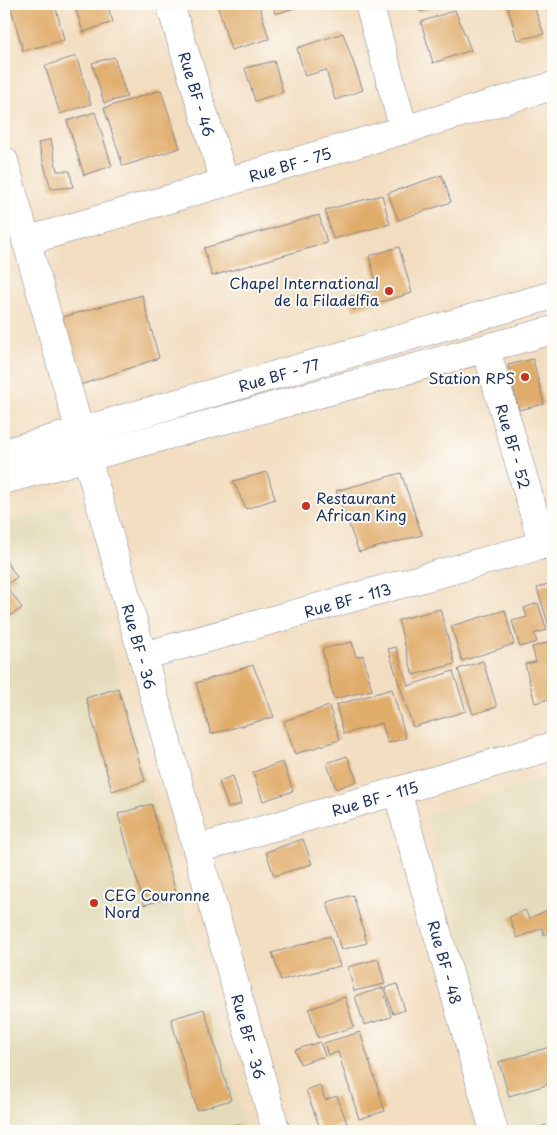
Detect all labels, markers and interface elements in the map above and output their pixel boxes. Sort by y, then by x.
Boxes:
street label: Rue BF - 46 [174,49,221,139]
street label: Rue BF - 75 [246,140,334,186]
place label: Chapel International de la Filadelfia [229,271,380,311]
marker: Chapel International de la Filadelfia [383,285,395,297]
street label: Rue BF - 77 [235,351,322,397]
place label: Station RPS [428,366,515,389]
marker: Station RPS [519,371,531,383]
street label: Rue BF - 52 [491,401,537,491]
place label: Restaurant African King [316,486,407,526]
marker: Restaurant African King [300,500,312,512]
street label: Rue BF - 113 [301,576,393,622]
street label: Rue BF - 36 [117,601,163,692]
street label: Rue BF - 115 [329,774,421,821]
place label: CEG Couronne Nord [104,883,210,923]
marker: CEG Couronne Nord [88,897,100,909]
street label: Rue BF - 48 [423,918,469,1007]
street label: Rue BF - 36 [227,991,272,1081]

